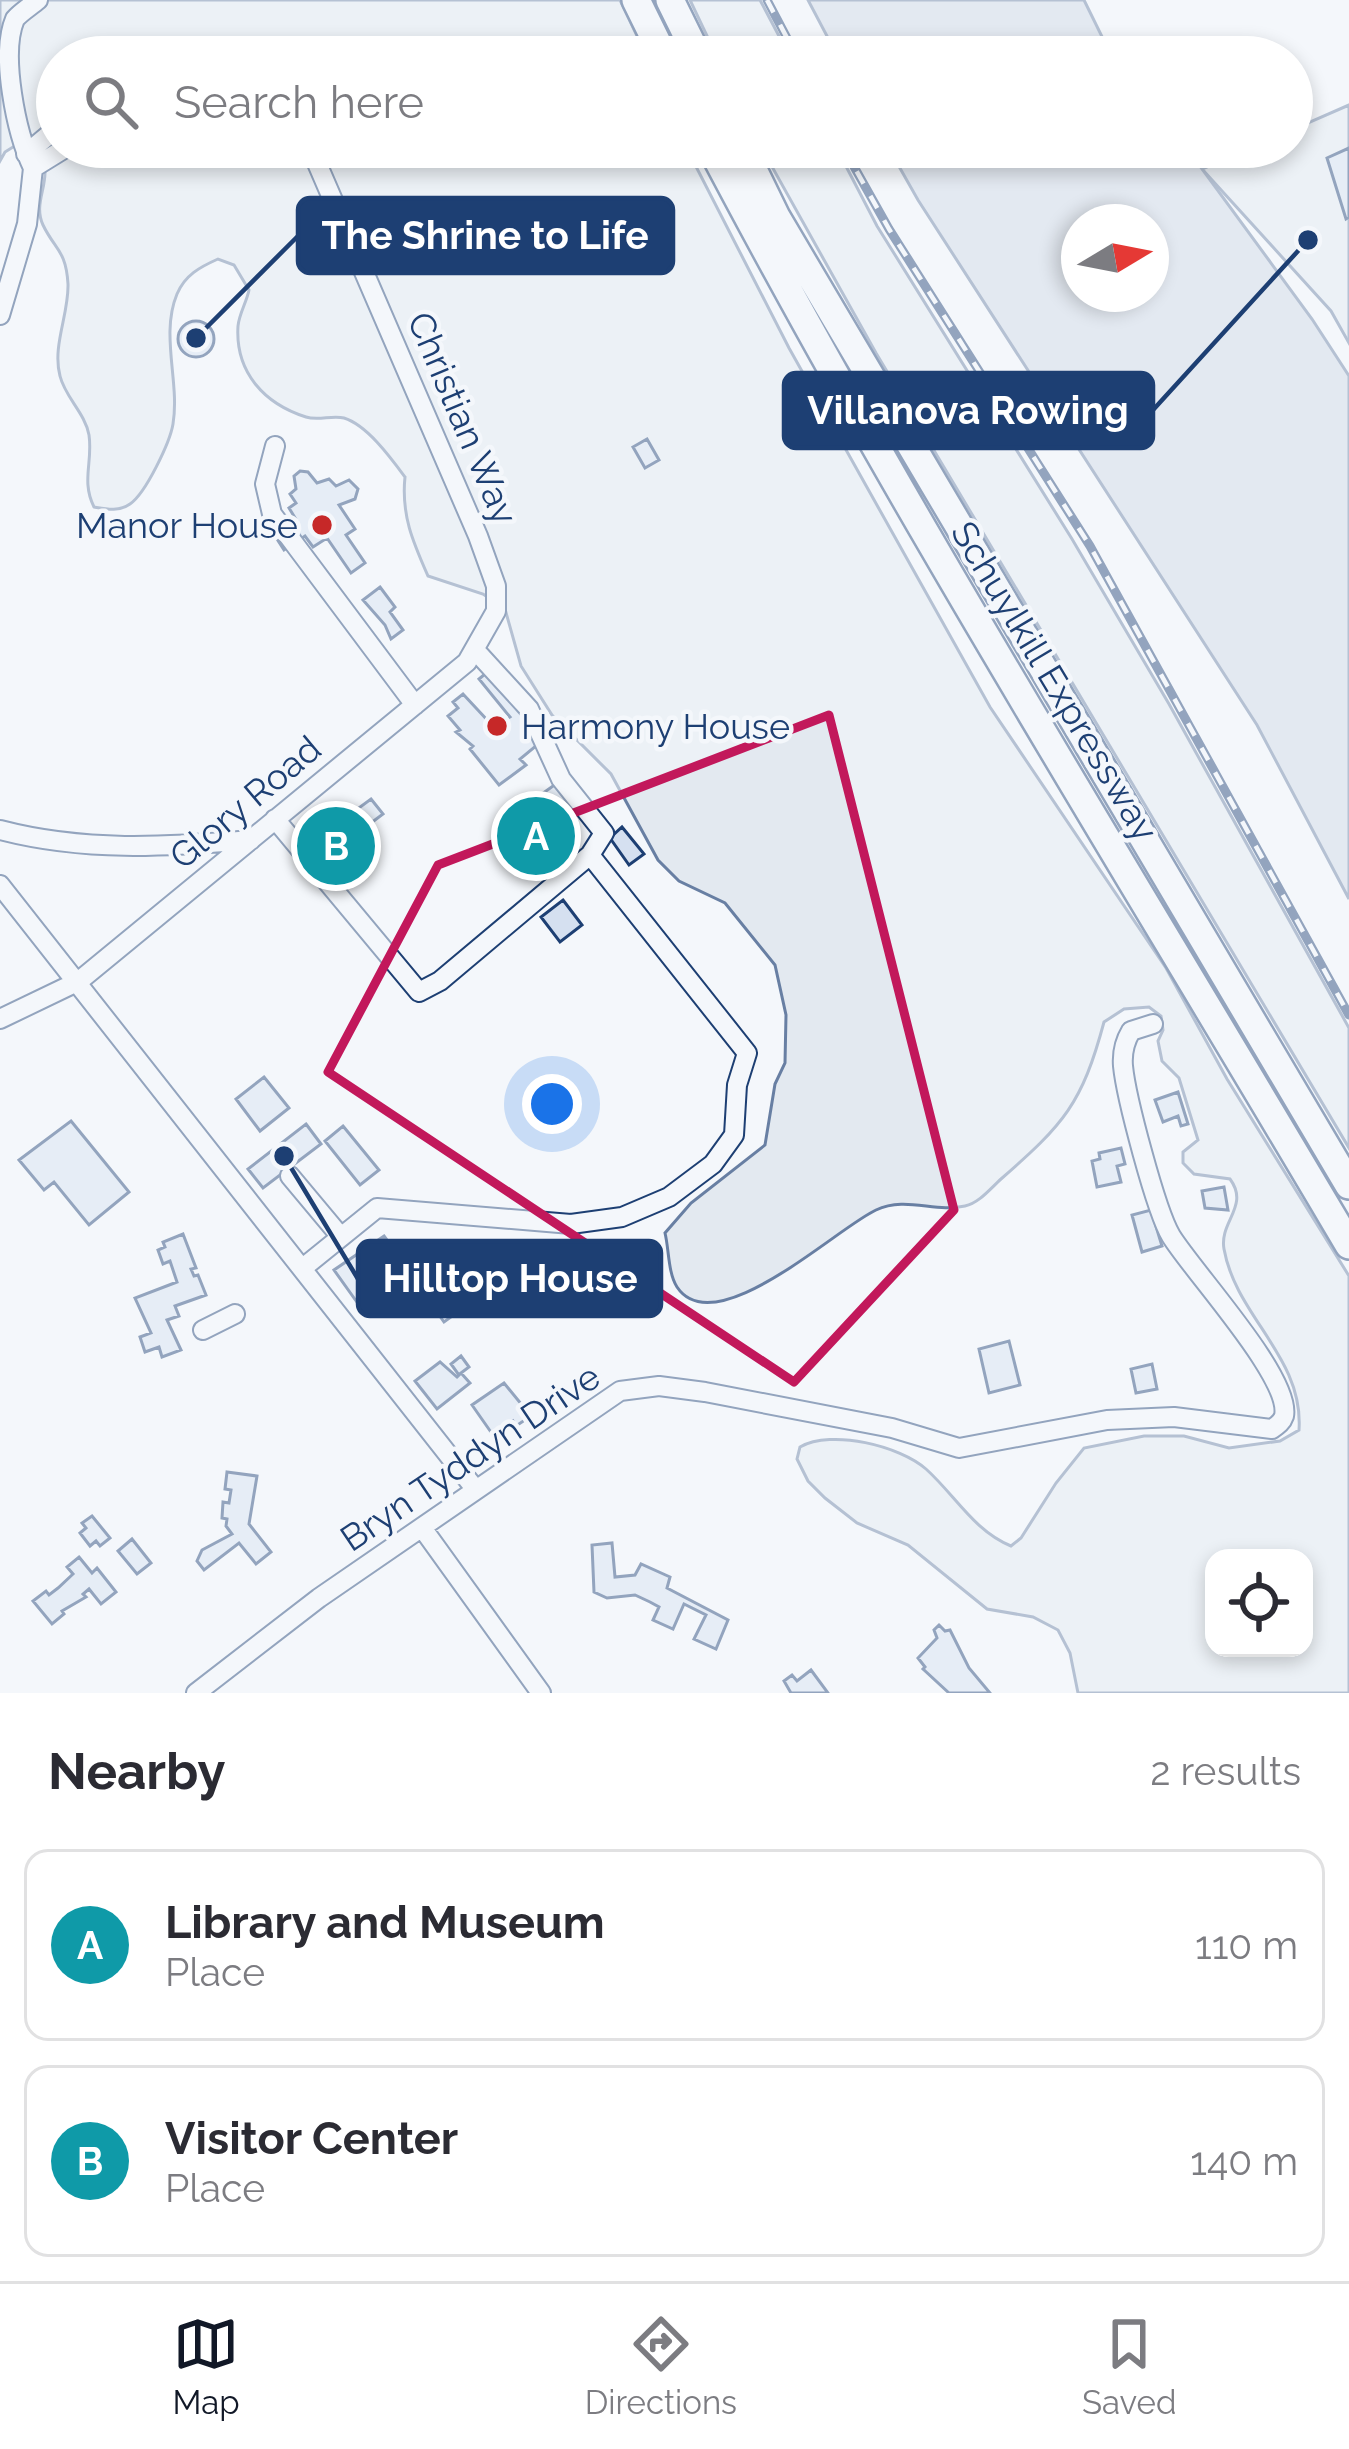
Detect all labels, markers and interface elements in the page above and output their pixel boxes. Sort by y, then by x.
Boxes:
search box [36,36,1313,168]
icon: search [78,69,144,135]
text: Search here [174,76,424,129]
callout: The Shrine to Life [298,198,673,273]
north arrow [1061,204,1169,312]
text: The Shrine to Life [321,212,649,258]
street label: Christian Way [399,306,527,530]
callout: Villanova Rowing [784,373,1153,448]
text: Villanova Rowing [807,387,1129,433]
place label: Manor House [76,504,298,546]
marker: Manor House [309,512,335,538]
street label: Schuylkill Expressway [943,514,1167,848]
place label: Harmony House [521,705,790,747]
marker: Harmony House [484,713,510,739]
street label: Glory Road [161,727,329,877]
pin: A [497,791,575,881]
pin: B [297,801,375,891]
your location [522,1074,582,1134]
callout: Hilltop House [358,1241,661,1316]
text: Hilltop House [383,1255,638,1301]
street label: Bryn Tyddyn Drive [332,1355,608,1559]
map controls [1205,1549,1313,1657]
button: locate [1205,1549,1313,1657]
text: Nearby [48,1741,225,1801]
text: 2 results [1150,1748,1301,1794]
text: Library and Museum [165,1896,605,1949]
text: A [77,1922,103,1968]
text: 110 m [1195,1922,1298,1968]
text: Place [165,1949,265,1995]
text: Visitor Center [165,2112,458,2165]
text: B [77,2138,103,2184]
text: 140 m [1190,2138,1298,2184]
text: Place [165,2165,265,2211]
tab: Map [173,2311,240,2422]
tab: Directions [585,2311,737,2422]
tab: Saved [1082,2311,1176,2422]

